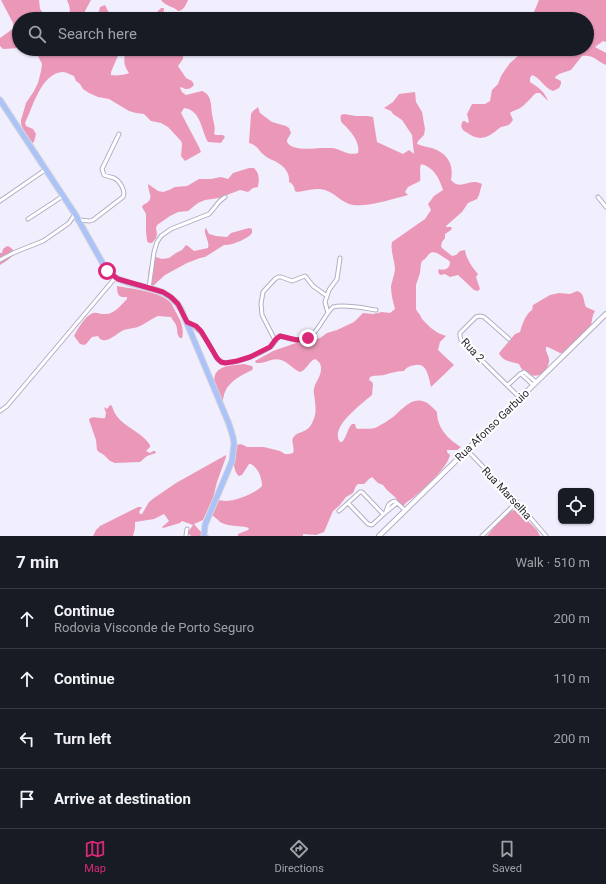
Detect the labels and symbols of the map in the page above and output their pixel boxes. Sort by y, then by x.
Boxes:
route start [98,262,116,280]
route end [299,329,317,347]
street label: Rua 2 [458,336,487,365]
street label: Rua Afonso Garbuio [453,387,532,464]
street label: Rua Marselha [479,464,534,522]

